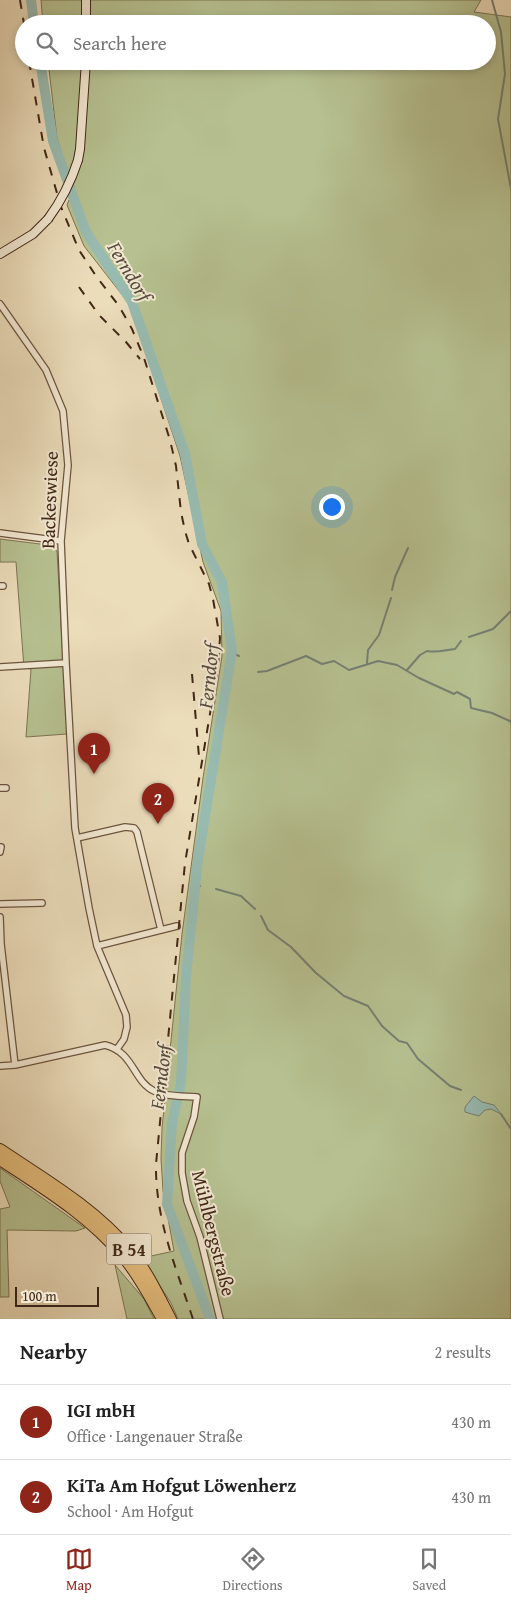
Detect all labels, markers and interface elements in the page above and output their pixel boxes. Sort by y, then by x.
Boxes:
search box [15,15,496,70]
icon: search [33,29,61,57]
text: Search here [73,29,167,57]
water label: Ferndorf [100,235,161,310]
street label: Backeswiese [33,451,65,549]
your location [319,494,345,520]
water label: Ferndorf [190,638,226,711]
pin: 1 [78,733,110,774]
pin: 2 [142,783,174,824]
water label: Ferndorf [142,1039,179,1112]
street label: Mühlbergstraße [185,1167,243,1299]
road number: B 54 [106,1234,152,1264]
scale bar [15,1284,99,1307]
text: 100 m [22,1286,57,1306]
text: Nearby [20,1336,87,1367]
text: 2 results [434,1340,491,1364]
text: IGI mbH [67,1396,135,1424]
text: 1 [32,1410,40,1434]
text: 430 m [451,1410,491,1434]
text: Office · Langenauer Straße [67,1424,243,1448]
text: KiTa Am Hofgut Löwenherz [67,1471,296,1499]
text: 2 [32,1485,40,1509]
text: 430 m [451,1485,491,1509]
text: School · Am Hofgut [67,1499,194,1523]
tab: Map [65,1545,93,1595]
tab: Directions [222,1545,283,1595]
tab: Saved [412,1545,446,1595]

